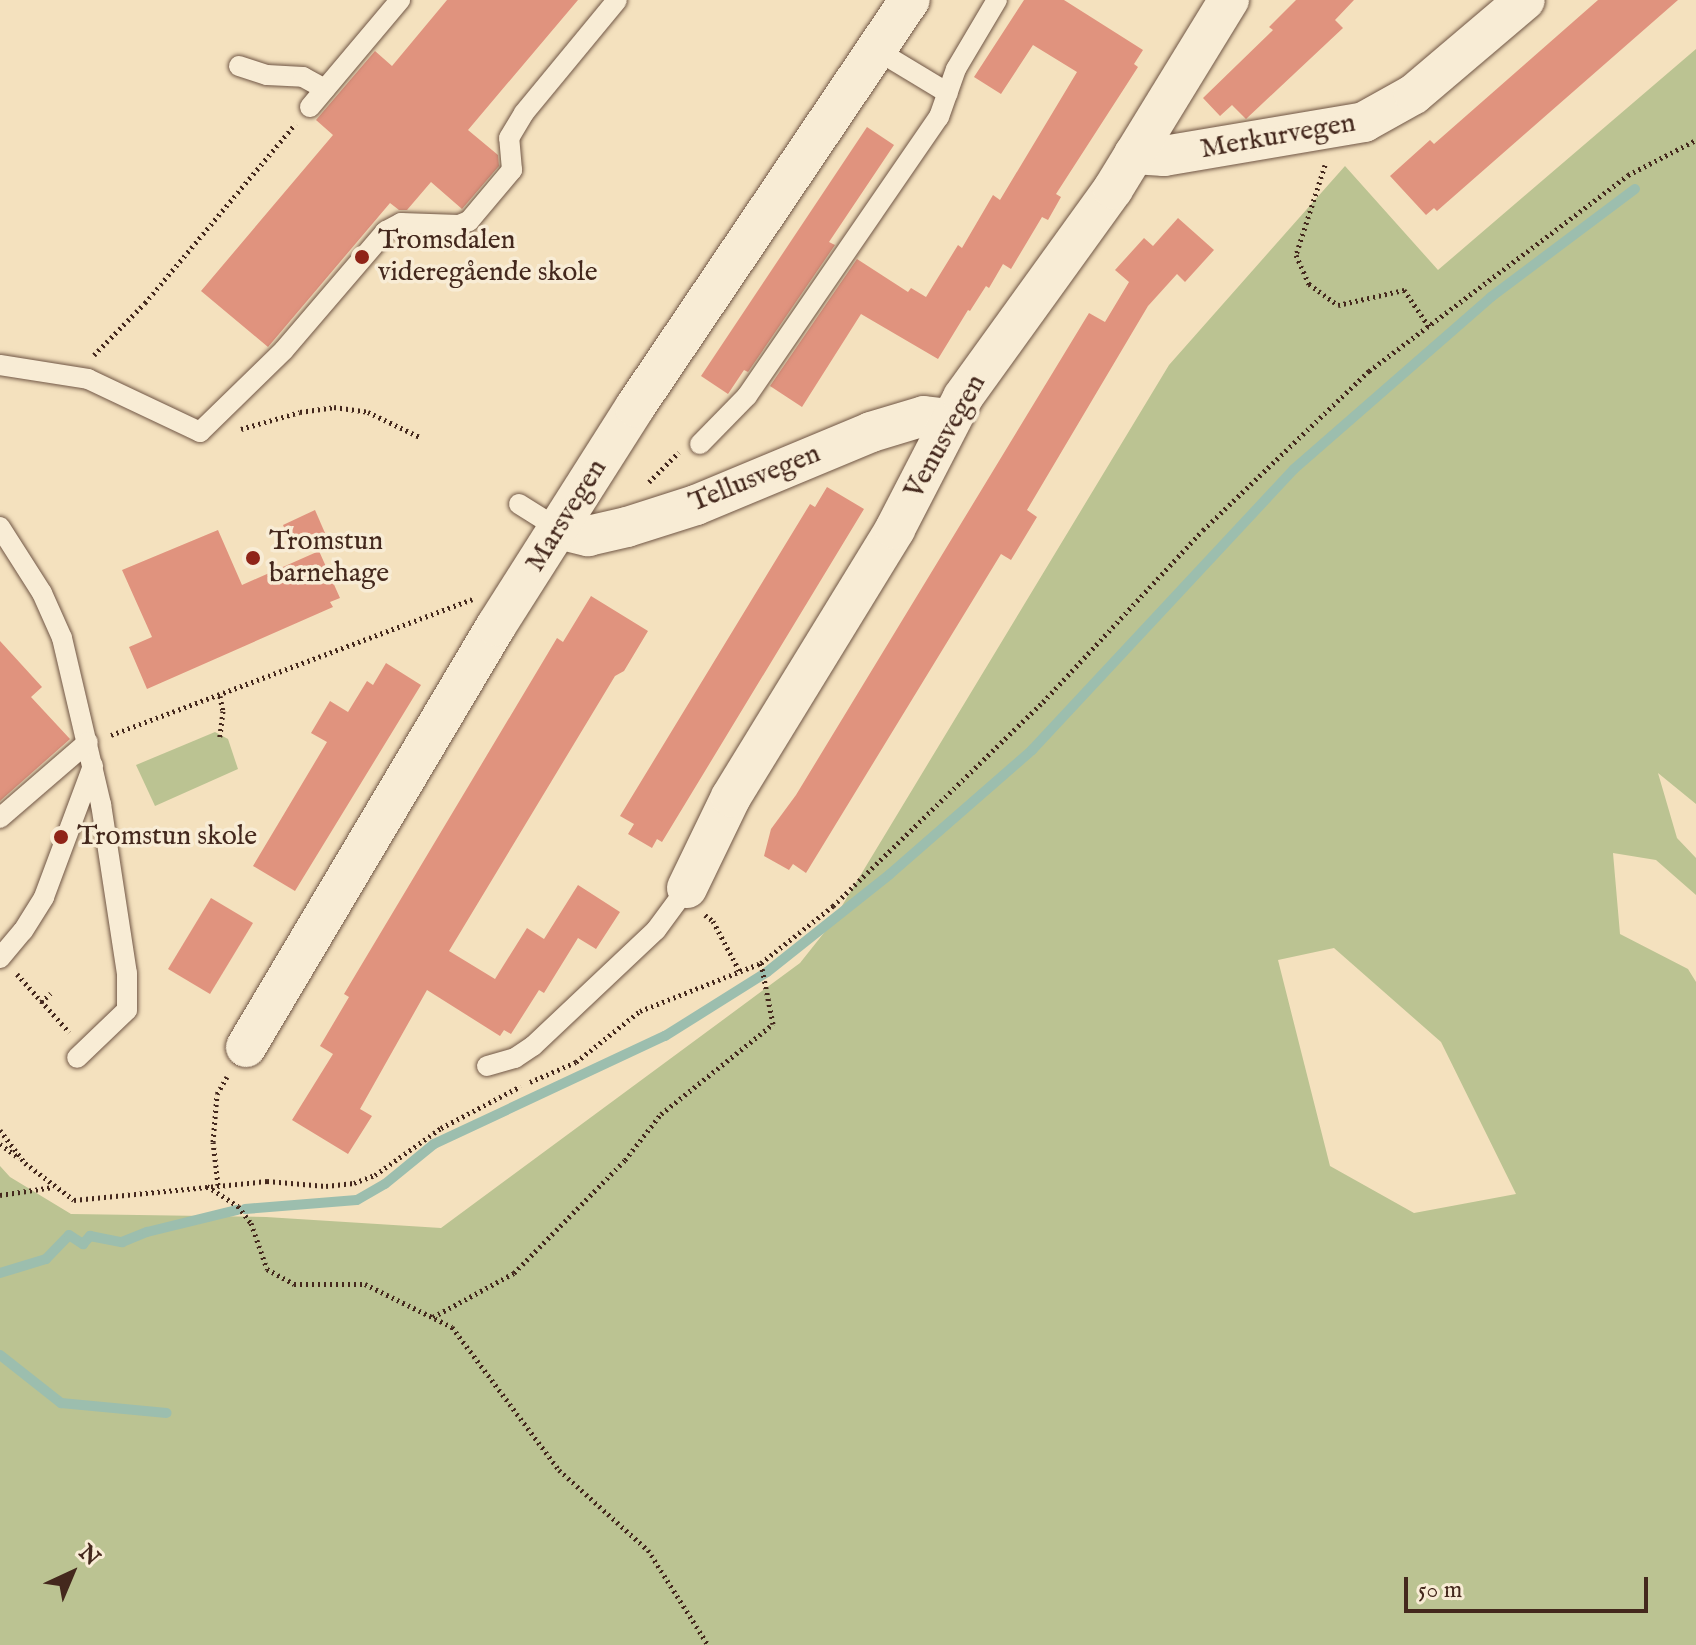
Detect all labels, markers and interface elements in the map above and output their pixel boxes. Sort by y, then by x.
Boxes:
street label: Merkurvegen [1198,107,1358,167]
place label: Tromsdalen videregående skole [378,224,598,290]
marker: Tromsdalen videregående skole [353,248,371,266]
street label: Venusvegen [898,369,994,505]
street label: Tellusvegen [685,437,825,521]
street label: Marsvegen [519,453,615,579]
place label: Tromstun barnehage [269,525,389,591]
marker: Tromstun barnehage [244,549,262,567]
place label: Tromstun skole [77,820,257,854]
marker: Tromstun skole [52,828,70,846]
north arrow [32,1533,112,1613]
text: N [72,1539,105,1572]
scale bar [1408,1561,1652,1611]
text: 50 m [1418,1575,1462,1606]

